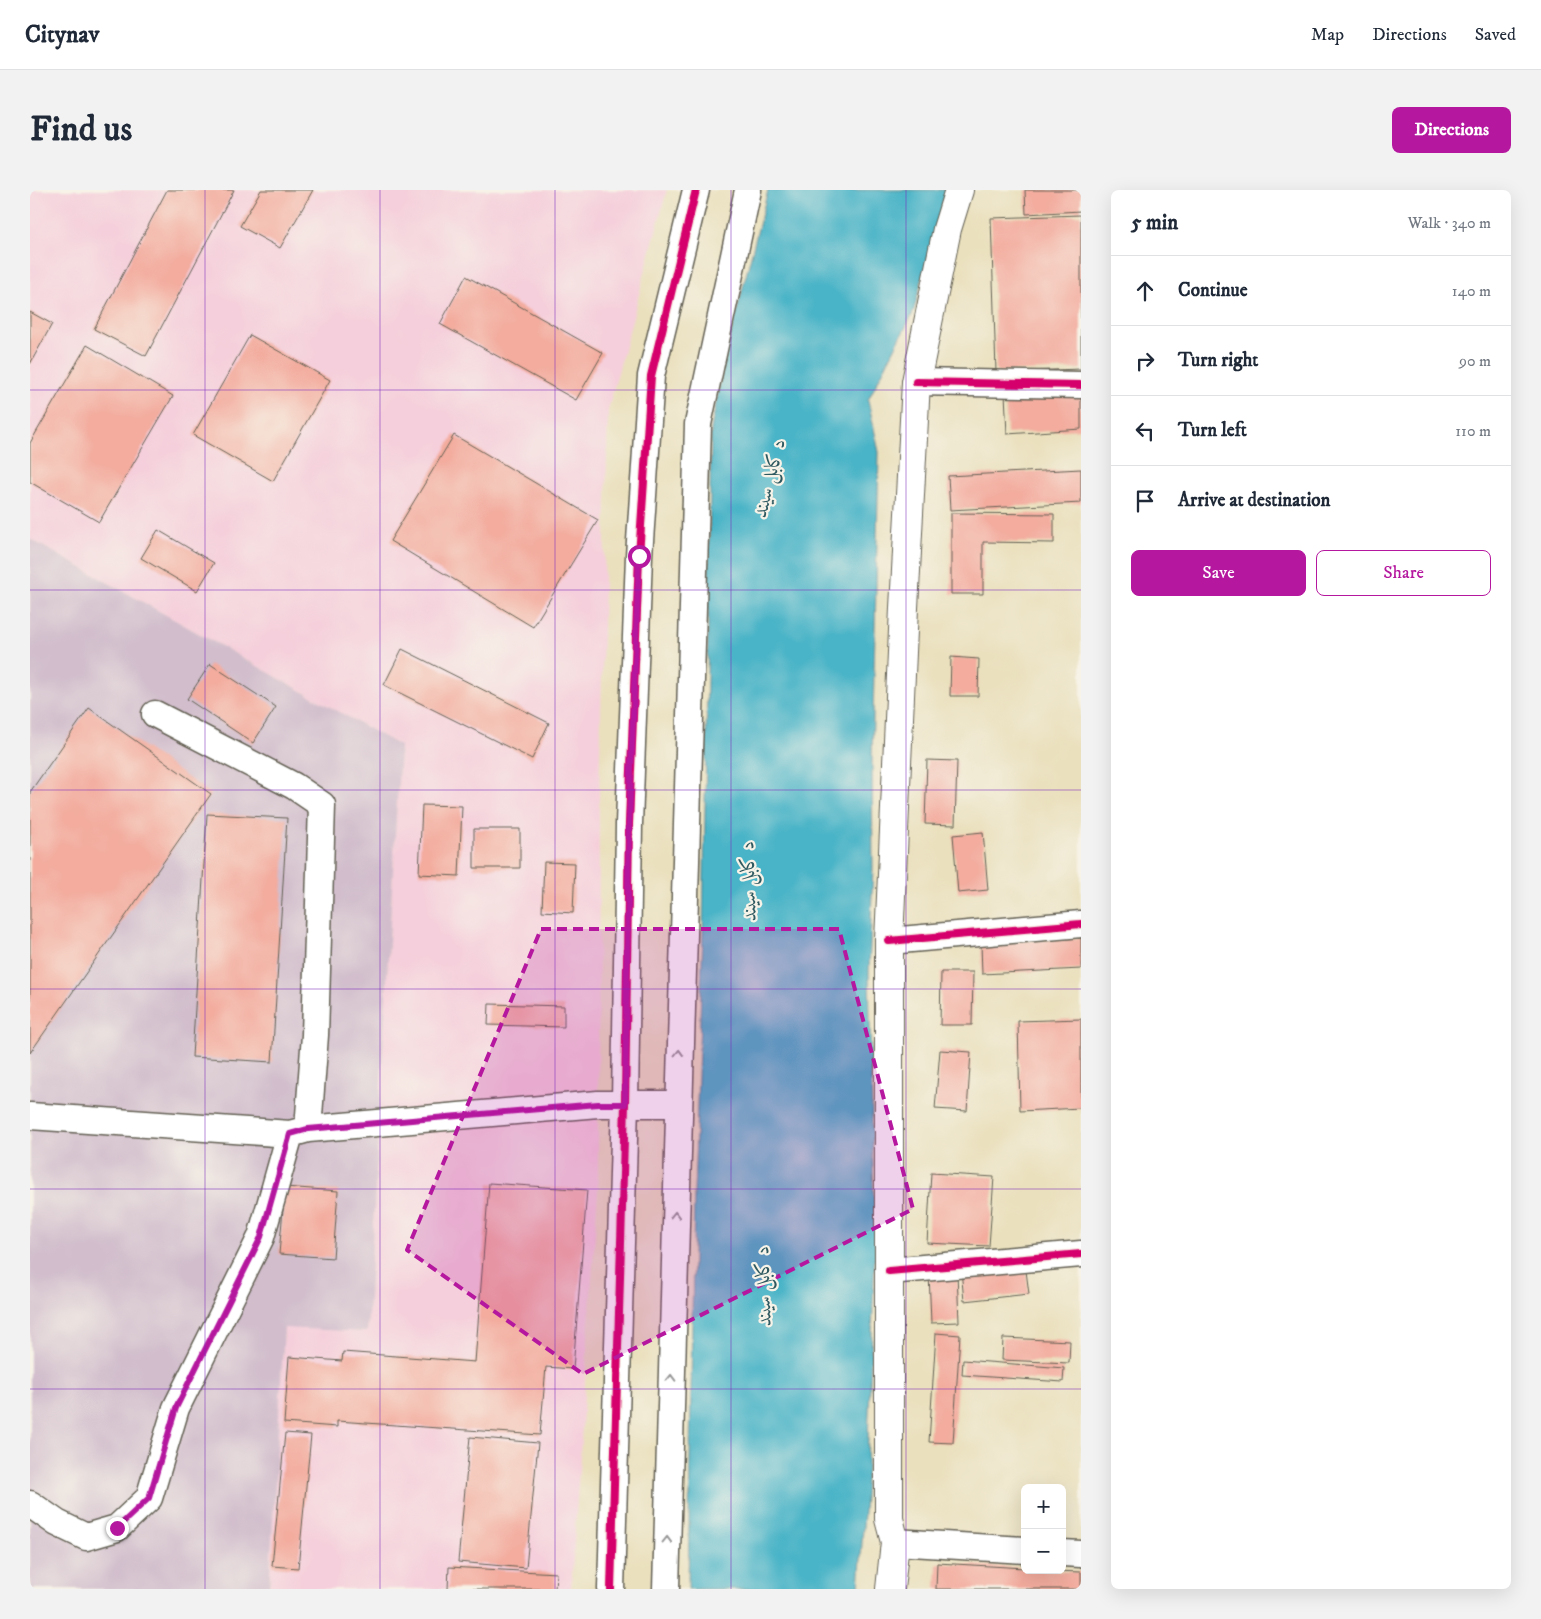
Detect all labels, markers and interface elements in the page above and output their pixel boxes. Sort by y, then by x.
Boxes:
text: Citynav [25,20,99,50]
text: Map [1311,24,1344,46]
text: Directions [1372,24,1447,46]
text: Saved [1475,24,1516,46]
button: Directions [1392,107,1511,153]
text: Find us [30,108,132,152]
text: 5 min [1131,210,1178,236]
text: Walk · 340 m [1408,213,1491,233]
icon: ahead [1131,277,1159,305]
text: Continue [1178,279,1248,302]
text: 140 m [1452,281,1491,301]
icon: right [1131,347,1159,375]
text: Turn right [1178,349,1258,372]
text: 90 m [1459,351,1491,371]
icon: left [1131,417,1159,445]
text: Turn left [1178,419,1247,442]
text: 110 m [1455,421,1491,441]
water label: د کابل سيند [748,436,793,520]
icon: arrive [1131,487,1159,515]
text: Arrive at destination [1178,489,1330,512]
route start [628,545,651,568]
button: Save [1131,550,1306,596]
button: Share [1316,550,1491,596]
water label: د کابل سيند [735,840,764,922]
one-way arrow [674,1049,684,1056]
one-way arrow [670,1211,680,1219]
water label: د کابل سيند [750,1245,779,1327]
one-way arrow [666,1374,676,1382]
map controls [1021,1484,1066,1574]
button: + [1021,1484,1066,1529]
route end [106,1517,129,1540]
button: − [1021,1529,1066,1574]
one-way arrow [662,1536,672,1544]

